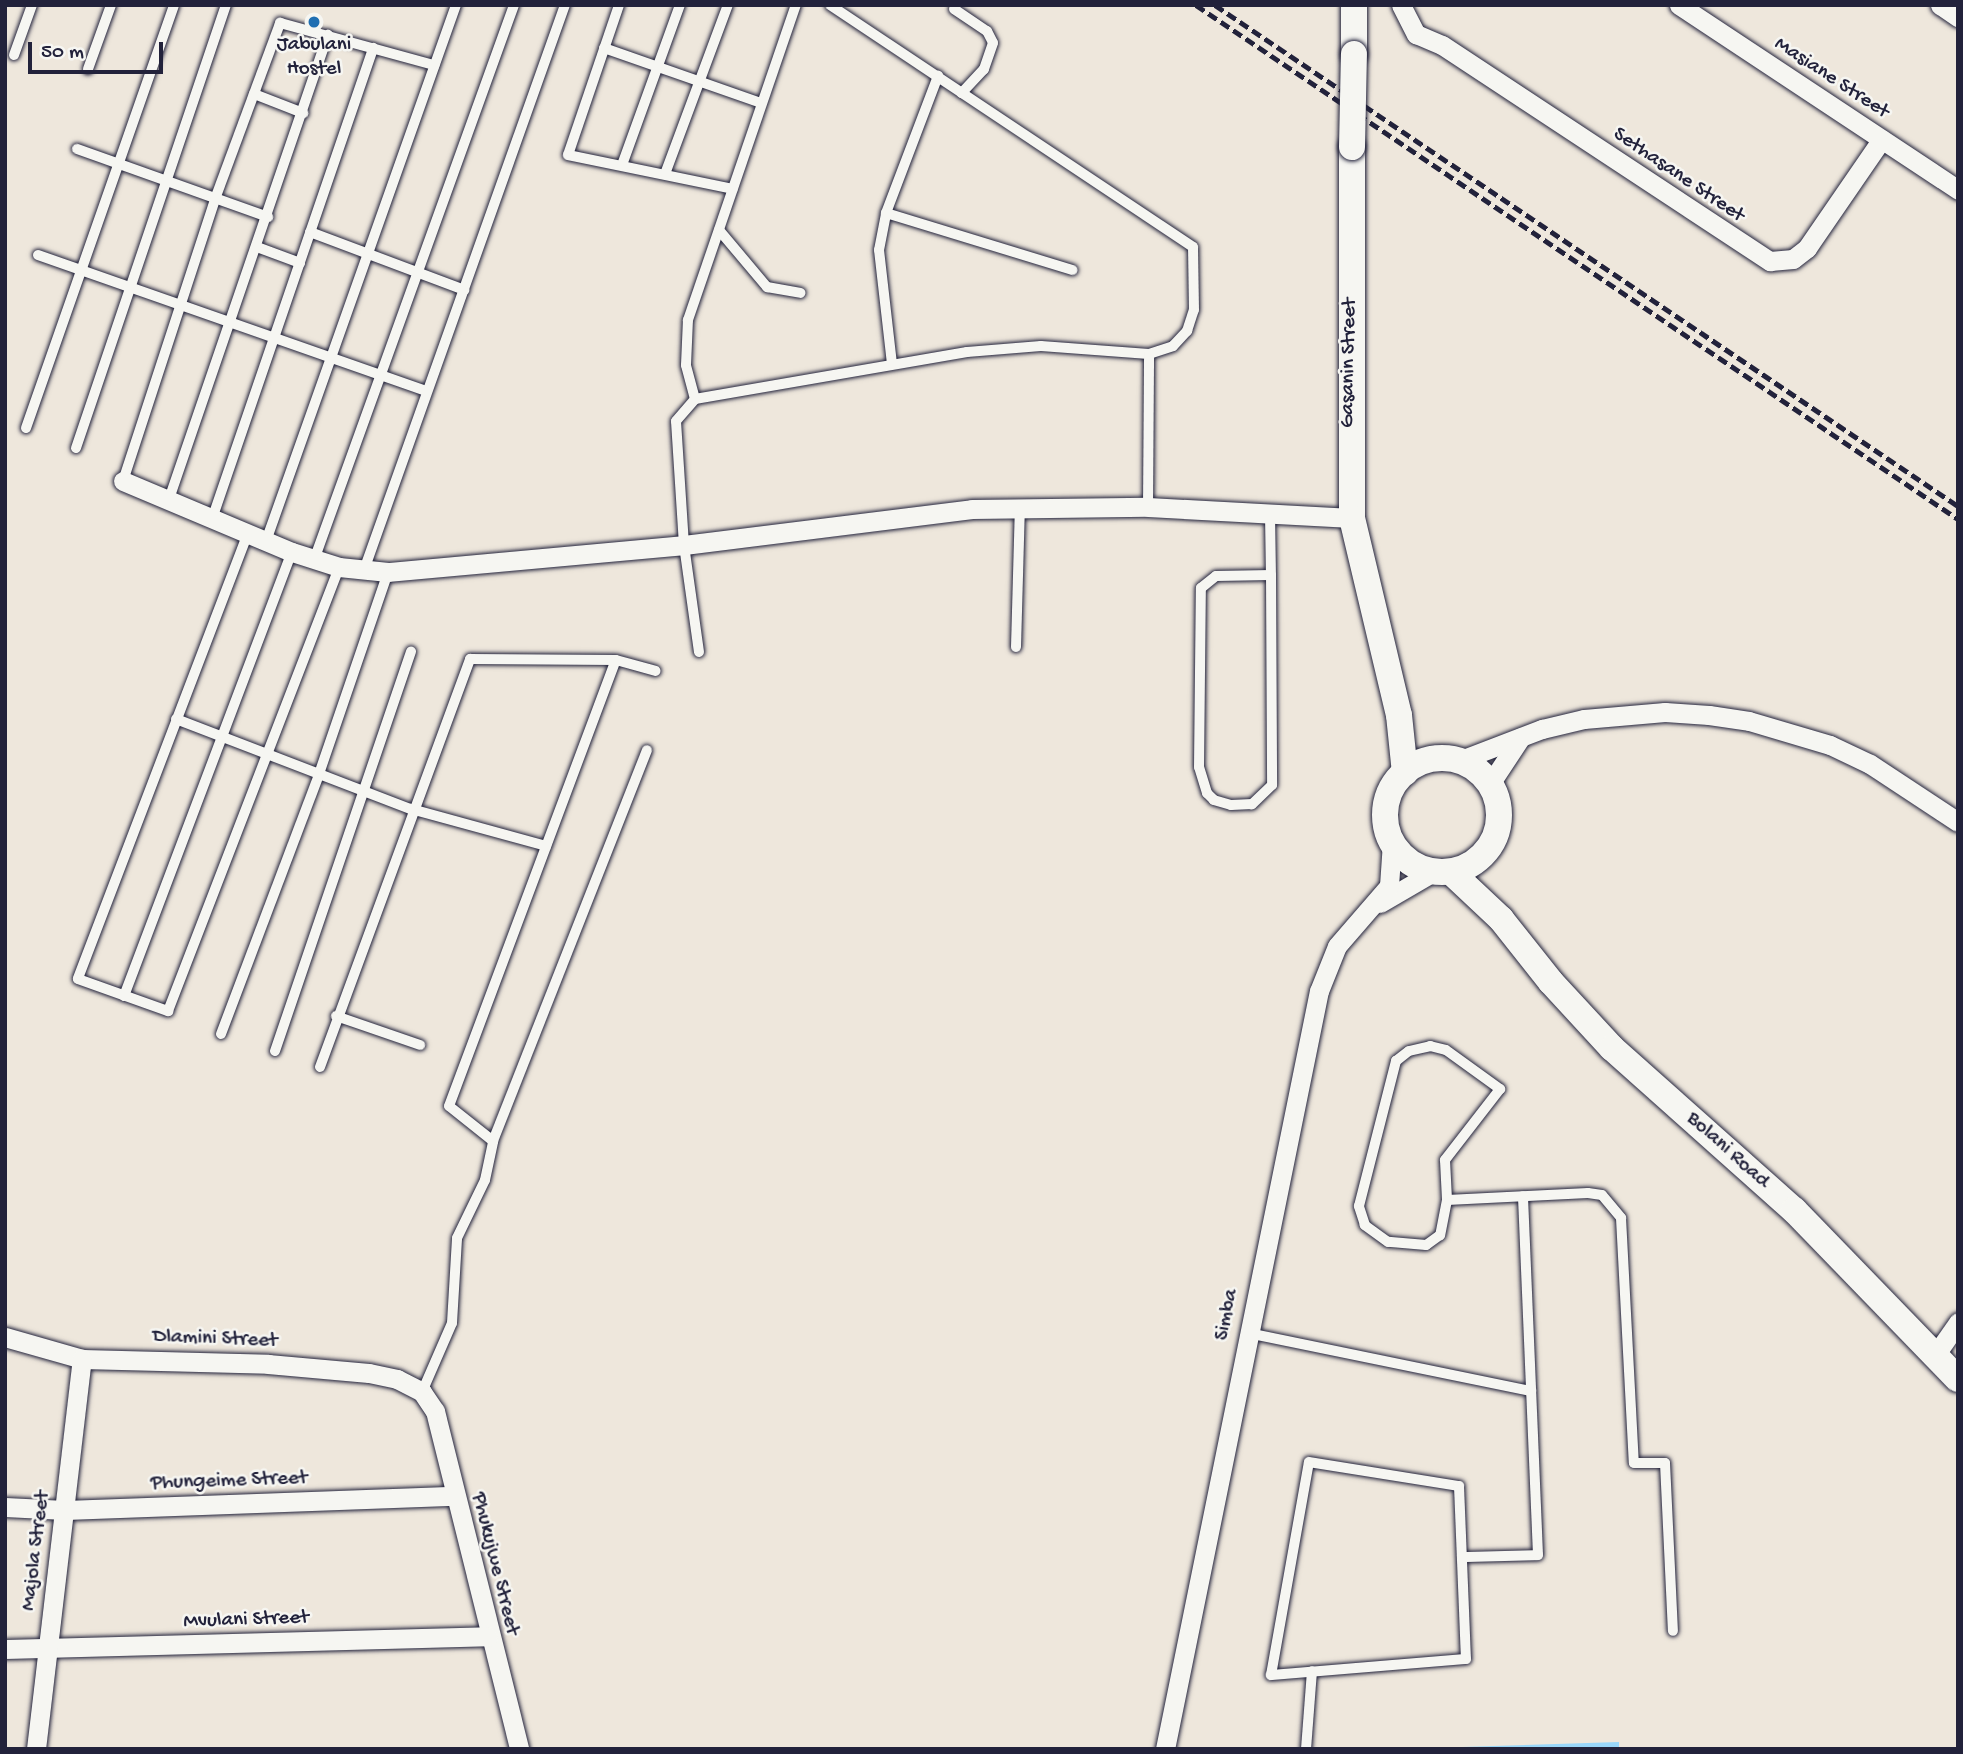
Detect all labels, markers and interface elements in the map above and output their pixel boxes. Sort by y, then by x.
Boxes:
marker: Jabulani Hostel [306,14,322,30]
scale bar [32,28,166,72]
street label: Masiane Street [1769,32,1893,126]
place label: Jabulani Hostel [277,33,351,83]
text: 50 m [41,41,84,66]
street label: Sethasane Street [1607,123,1749,229]
street label: Gasanin Street [1336,298,1364,428]
street label: Bolani Road [1680,1107,1774,1195]
street label: Simba [1211,1287,1245,1343]
street label: Dlamini Street [152,1325,278,1355]
street label: Phungeime Street [150,1467,308,1497]
street label: Majola Street [17,1490,57,1612]
street label: Phukujwe Street [464,1490,524,1638]
street label: Mvulani Street [183,1606,309,1636]

